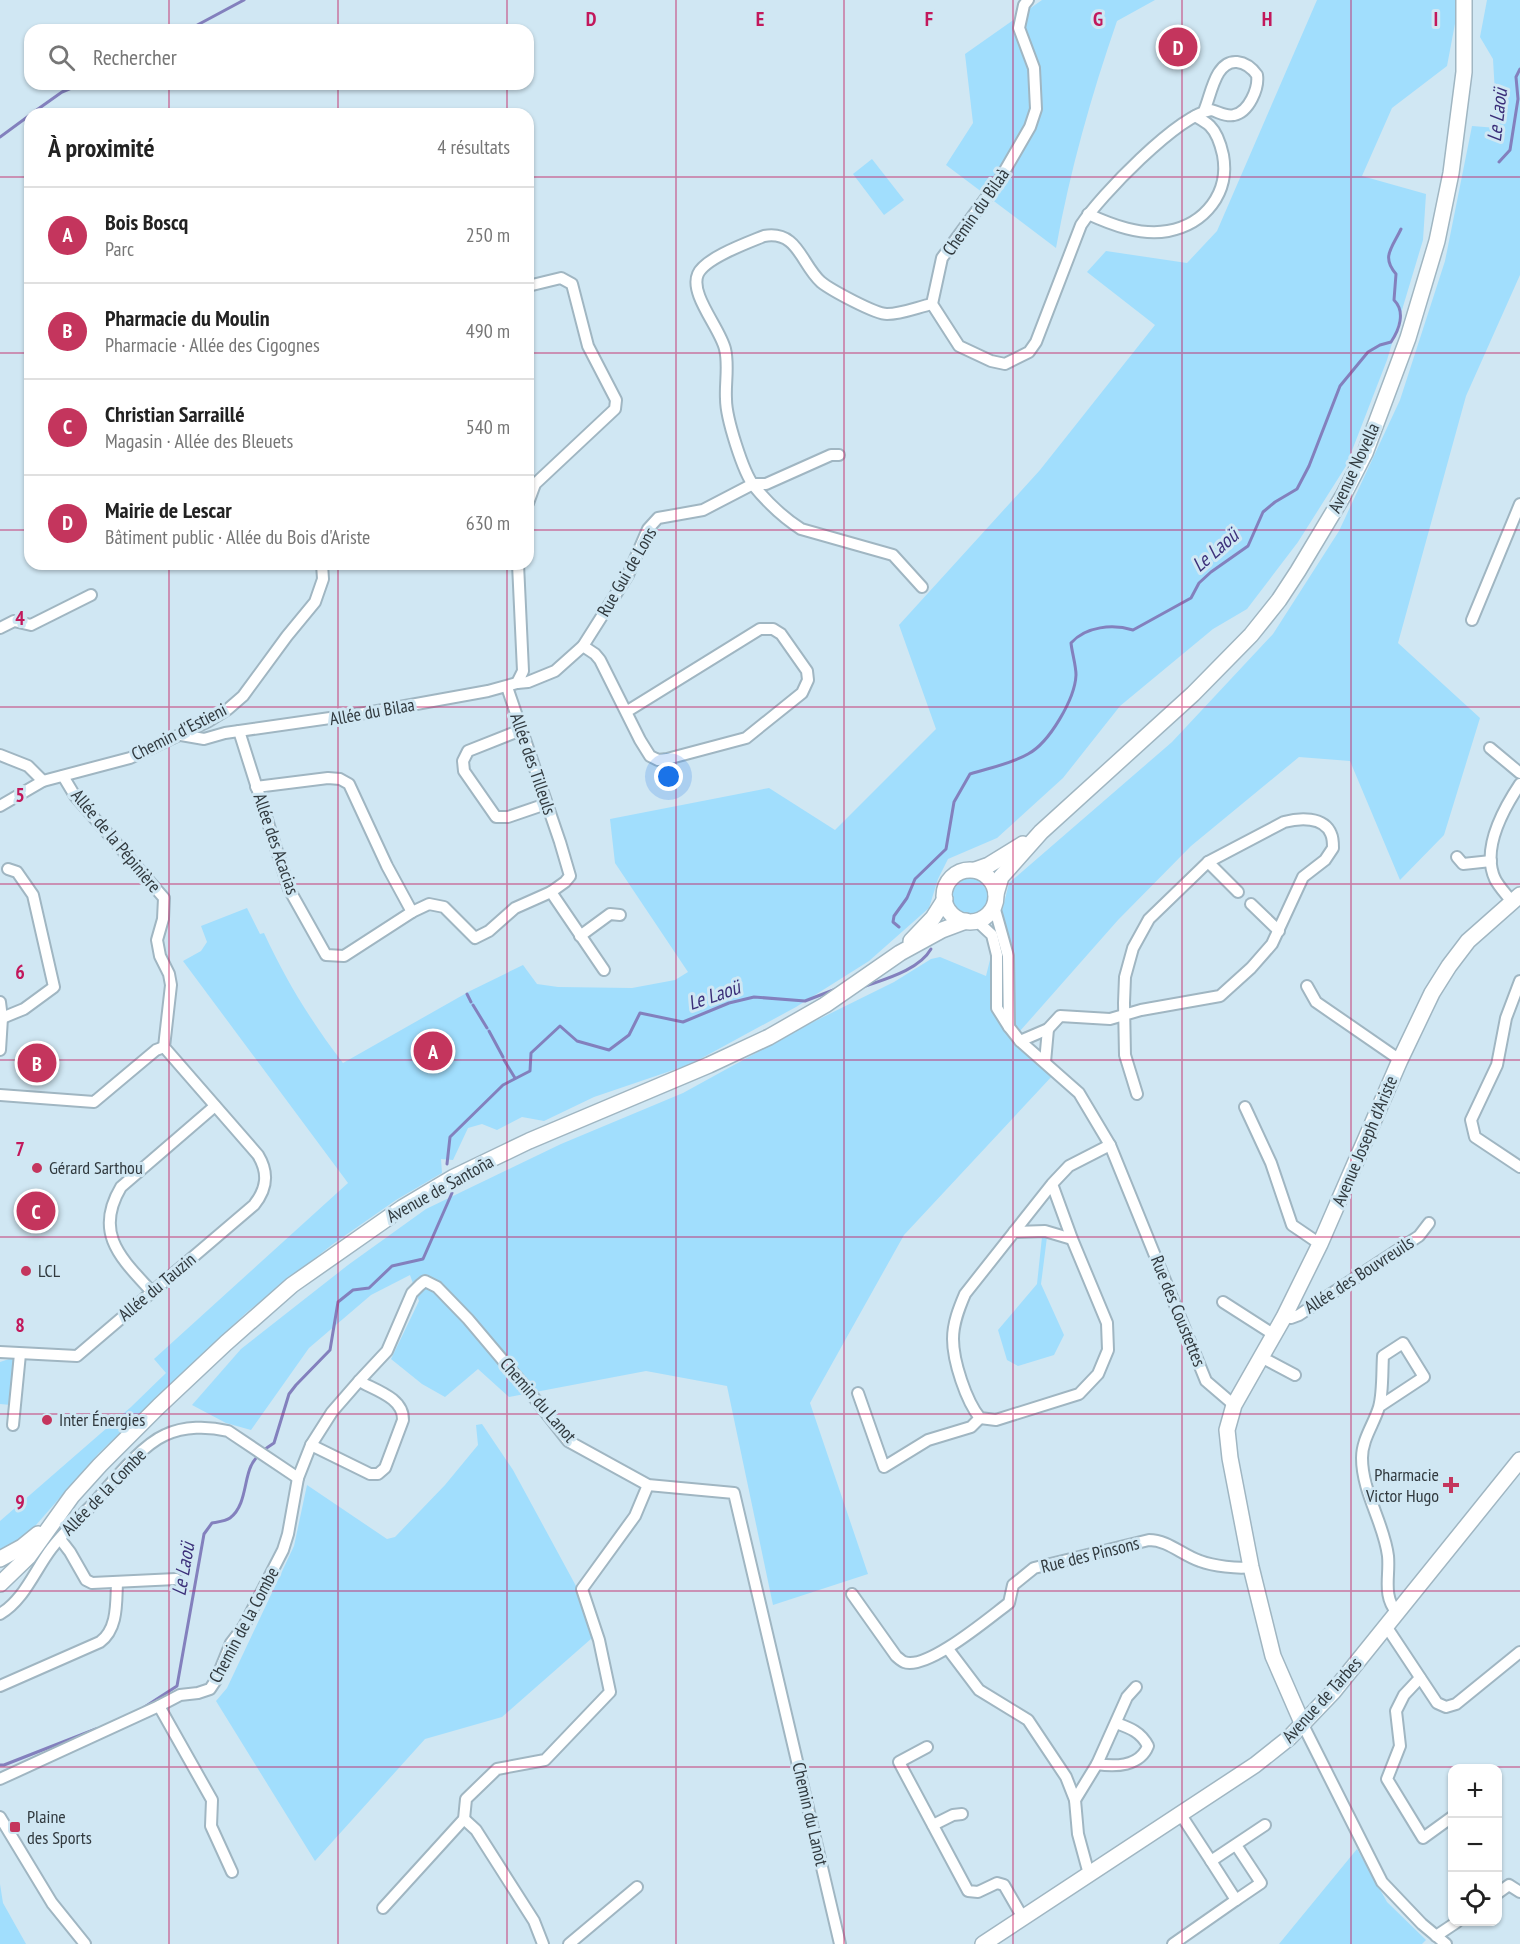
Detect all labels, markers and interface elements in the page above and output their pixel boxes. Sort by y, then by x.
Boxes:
text: D [586,6,597,32]
text: E [756,6,764,32]
text: F [925,6,933,32]
text: G [1093,6,1103,32]
text: H [1262,6,1272,32]
text: I [1434,6,1438,32]
search box [24,24,534,90]
pin: D [1158,24,1198,70]
icon: search [45,41,78,74]
text: Rechercher [93,43,177,71]
water label: Le Laoü [1481,85,1513,143]
text: À proximité [48,131,155,164]
text: 4 résultats [437,134,510,160]
street label: Chemin du Bilaà [937,164,1014,260]
text: Bois Boscq [105,208,188,236]
text: A [62,222,73,248]
text: 250 m [466,222,510,248]
text: Parc [105,236,134,262]
text: Pharmacie du Moulin [105,304,270,332]
text: B [63,318,72,344]
text: 490 m [466,318,510,344]
text: Pharmacie · Allée des Cigognes [105,332,320,358]
text: Christian Sarraillé [105,400,245,428]
text: C [63,414,72,440]
text: 540 m [466,414,510,440]
street label: Avenue Novella [1323,419,1384,516]
text: Magasin · Allée des Bleuets [105,428,293,454]
text: Mairie de Lescar [105,496,232,524]
text: D [62,510,73,536]
text: 630 m [466,510,510,536]
water label: Le Laoü [1186,521,1245,577]
street label: Rue Gui de Lons [592,523,661,621]
text: Bâtiment public · Allée du Bois d'Ariste [105,524,370,550]
text: 4 [15,605,25,631]
street label: Allée du Bilaa [328,693,416,730]
street label: Chemin d'Estieni [127,698,230,765]
street label: Allée des Tilleuls [505,710,562,818]
your location [654,762,683,791]
text: 5 [15,782,25,808]
street label: Allée de la Pépinière [66,784,166,897]
street label: Allée des Acacias [248,790,305,898]
text: 6 [15,959,25,985]
water label: Le Laoü [685,973,746,1016]
pin: A [414,1028,452,1074]
pin: B [18,1040,57,1086]
street label: Avenue Joseph d'Ariste [1327,1072,1402,1209]
text: 7 [15,1136,25,1162]
street label: Avenue de Santoña [382,1150,497,1227]
place label: Gérard Sarthou [49,1156,143,1179]
marker: Gérard Sarthou [30,1161,44,1175]
pin: C [16,1188,56,1234]
street label: Allée des Bouvreuils [1300,1231,1418,1319]
street label: Allée du Tauzin [113,1248,200,1326]
street label: Rue des Coustettes [1146,1252,1211,1370]
place label: LCL [38,1259,61,1282]
marker: LCL [19,1264,33,1278]
text: 8 [15,1312,25,1338]
street label: Chemin du Lanot [495,1352,582,1447]
place label: Inter Énergies [59,1408,145,1431]
marker: Inter Énergies [40,1413,54,1427]
street label: Allée de la Combe [56,1443,151,1540]
place label: Pharmacie Victor Hugo [1365,1463,1439,1507]
marker: Pharmacie Victor Hugo [1444,1478,1458,1492]
text: 9 [15,1489,25,1515]
street label: Rue des Pinsons [1038,1531,1141,1578]
water label: Le Laoü [166,1538,201,1597]
street label: Chemin de la Combe [203,1563,284,1687]
street label: Avenue de Tarbes [1277,1652,1366,1747]
street label: Chemin du Lanot [787,1760,834,1868]
map controls [1448,1764,1502,1926]
button: + [1448,1764,1502,1818]
place label: Plaine des Sports [27,1805,92,1849]
button: − [1448,1818,1502,1872]
marker: Plaine des Sports [8,1820,22,1834]
button: locate [1448,1872,1502,1926]

